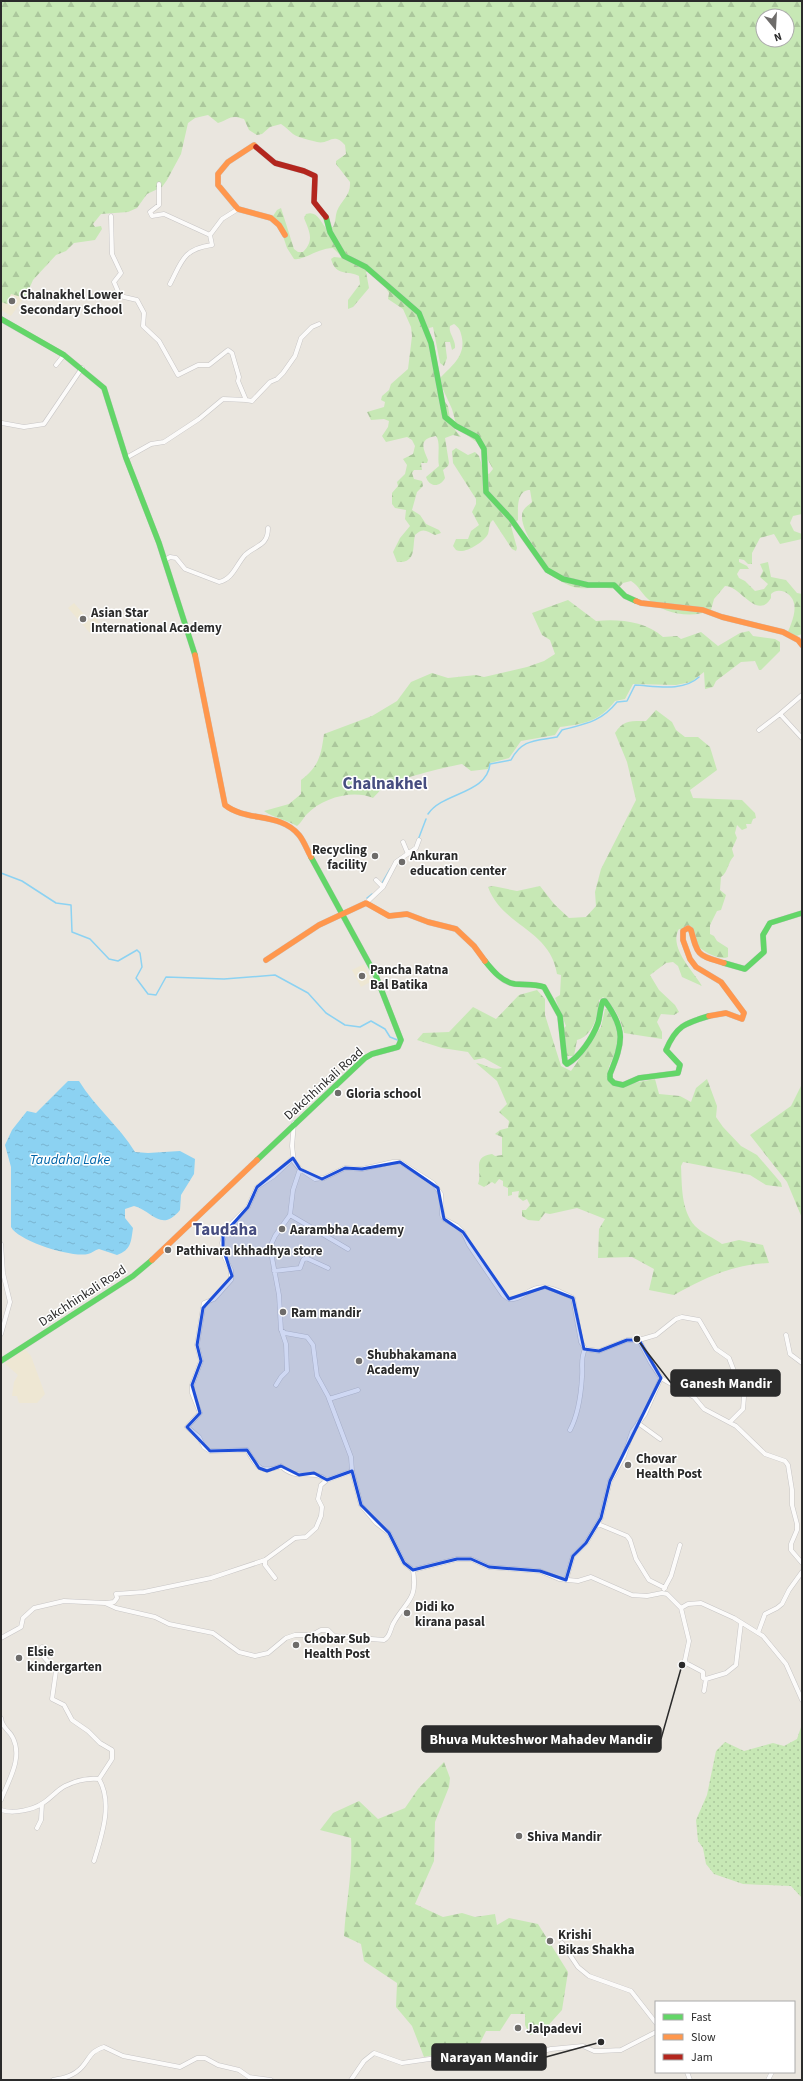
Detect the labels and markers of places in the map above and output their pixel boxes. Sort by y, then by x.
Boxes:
place label: Chalnakhel Lower Secondary School [20,286,124,319]
marker: Chalnakhel Lower Secondary School [7,296,17,306]
place label: Asian Star International Academy [90,604,222,637]
marker: Asian Star International Academy [78,614,88,624]
place label: Recycling facility [312,841,367,874]
place label: Ankuran education center [409,847,507,880]
marker: Recycling facility [370,851,380,861]
marker: Ankuran education center [397,857,407,867]
place label: Pancha Ratna Bal Batika [370,961,448,994]
marker: Pancha Ratna Bal Batika [357,971,367,981]
place label: Gloria school [346,1085,421,1103]
marker: Gloria school [333,1088,343,1098]
place label: Aarambha Academy [289,1221,404,1239]
marker: Aarambha Academy [277,1224,287,1234]
place label: Pathivara khhadhya store [176,1242,323,1260]
marker: Pathivara khhadhya store [163,1245,173,1255]
place label: Ram mandir [291,1304,362,1322]
marker: Ram mandir [278,1307,288,1317]
place label: Shubhakamana Academy [366,1346,457,1379]
marker: Shubhakamana Academy [354,1356,364,1366]
callout: Ganesh Mandir [671,1370,780,1396]
place label: Chovar Health Post [636,1450,702,1483]
marker: Chovar Health Post [623,1460,633,1470]
place label: Didi ko kirana pasal [415,1598,485,1631]
marker: Didi ko kirana pasal [402,1608,412,1618]
place label: Chobar Sub Health Post [304,1630,370,1663]
marker: Chobar Sub Health Post [291,1640,301,1650]
place label: Elsie kindergarten [27,1643,102,1676]
marker: Elsie kindergarten [14,1653,24,1663]
callout: Bhuva Mukteshwor Mahadev Mandir [422,1726,661,1752]
place label: Shiva Mandir [527,1828,602,1846]
marker: Shiva Mandir [514,1831,524,1841]
place label: Krishi Bikas Shakha [558,1926,635,1959]
marker: Krishi Bikas Shakha [545,1936,555,1946]
place label: Jalpadevi [526,2020,582,2038]
marker: Jalpadevi [513,2023,523,2033]
callout: Narayan Mandir [432,2044,546,2070]

